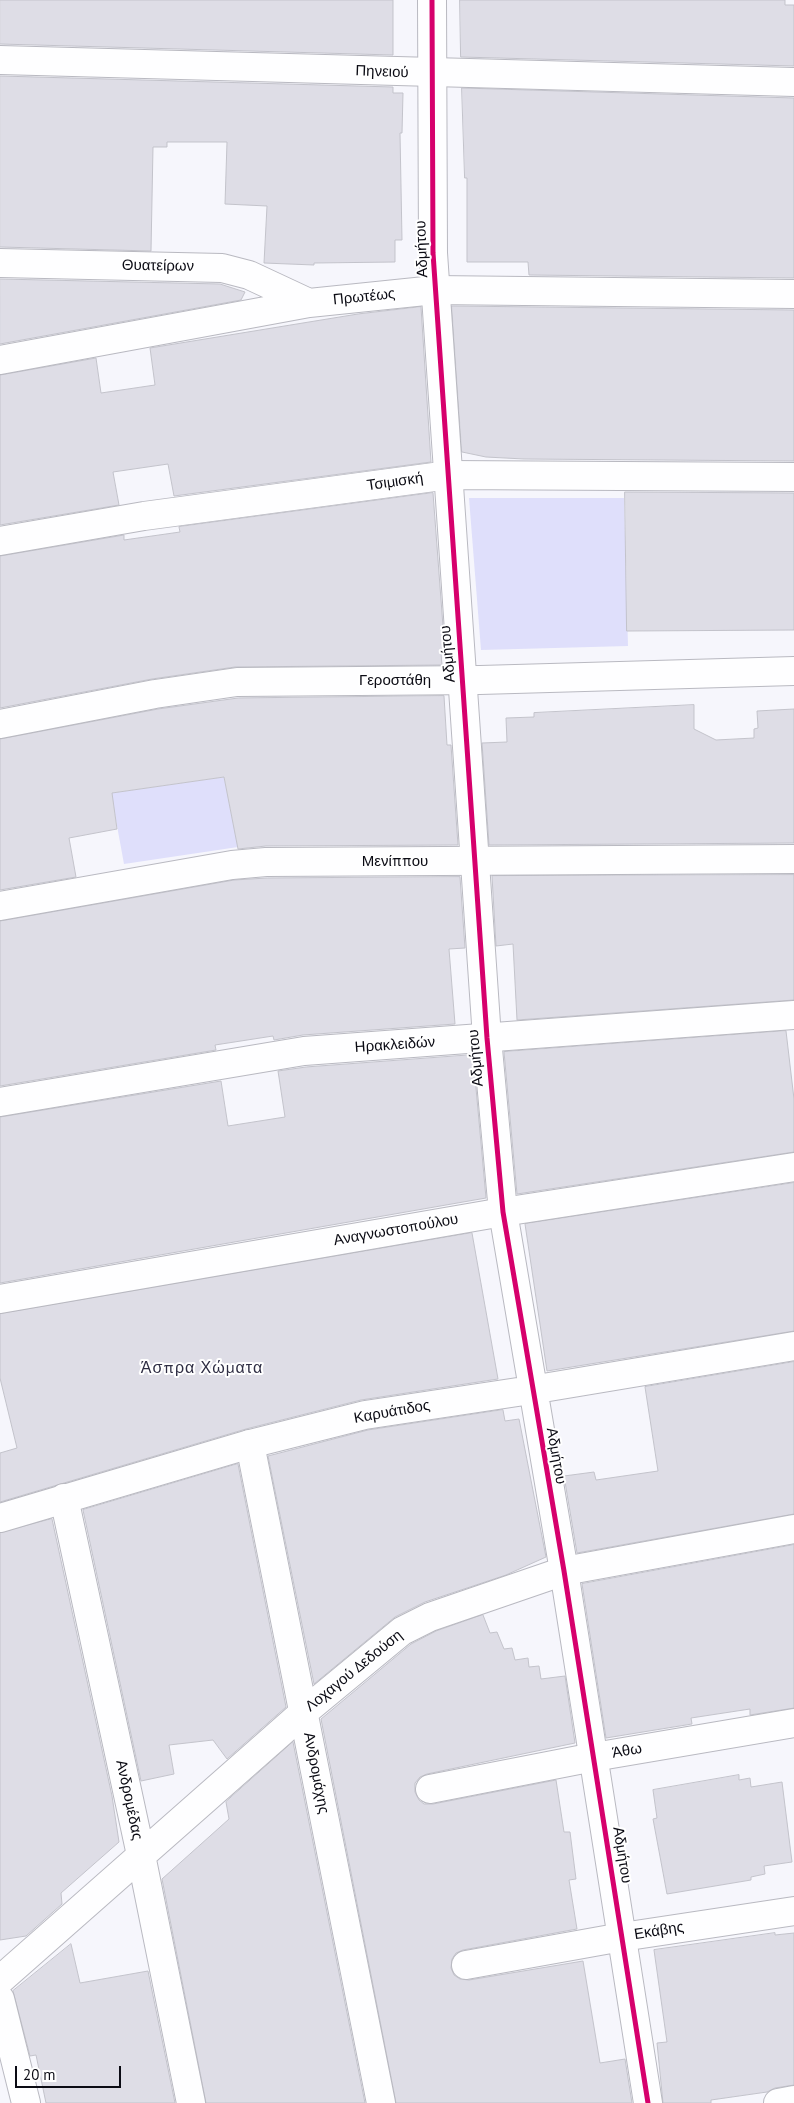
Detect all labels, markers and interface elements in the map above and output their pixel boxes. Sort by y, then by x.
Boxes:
street label: Πηνειού [355,62,409,82]
street label: Αδμήτου [412,220,432,278]
street label: Θυατείρων [122,256,194,276]
street label: Πρωτέως [332,285,396,309]
street label: Τσιμισκή [366,469,424,495]
street label: Αδμήτου [437,625,459,683]
street label: Γεροστάθη [359,672,431,690]
street label: Μενίππου [362,853,428,871]
street label: Αδμήτου [465,1029,487,1087]
street label: Ηρακλειδών [354,1033,436,1057]
street label: Αναγνωστοπούλου [332,1210,460,1250]
district label: Άσπρα Χώματα [139,1358,265,1378]
street label: Καρυάτιδος [352,1396,432,1428]
street label: Αδμήτου [542,1426,570,1486]
street label: Λοχαγού Δεδούση [302,1626,406,1716]
street label: Ανδρομάχης [299,1731,333,1815]
street label: Άθω [611,1740,643,1762]
street label: Ανδρομέδας [112,1758,146,1842]
street label: Αδμήτου [609,1825,635,1885]
street label: Εκάβης [633,1918,685,1944]
scale bar [18,2056,124,2088]
text: 20 m [23,2065,56,2084]

